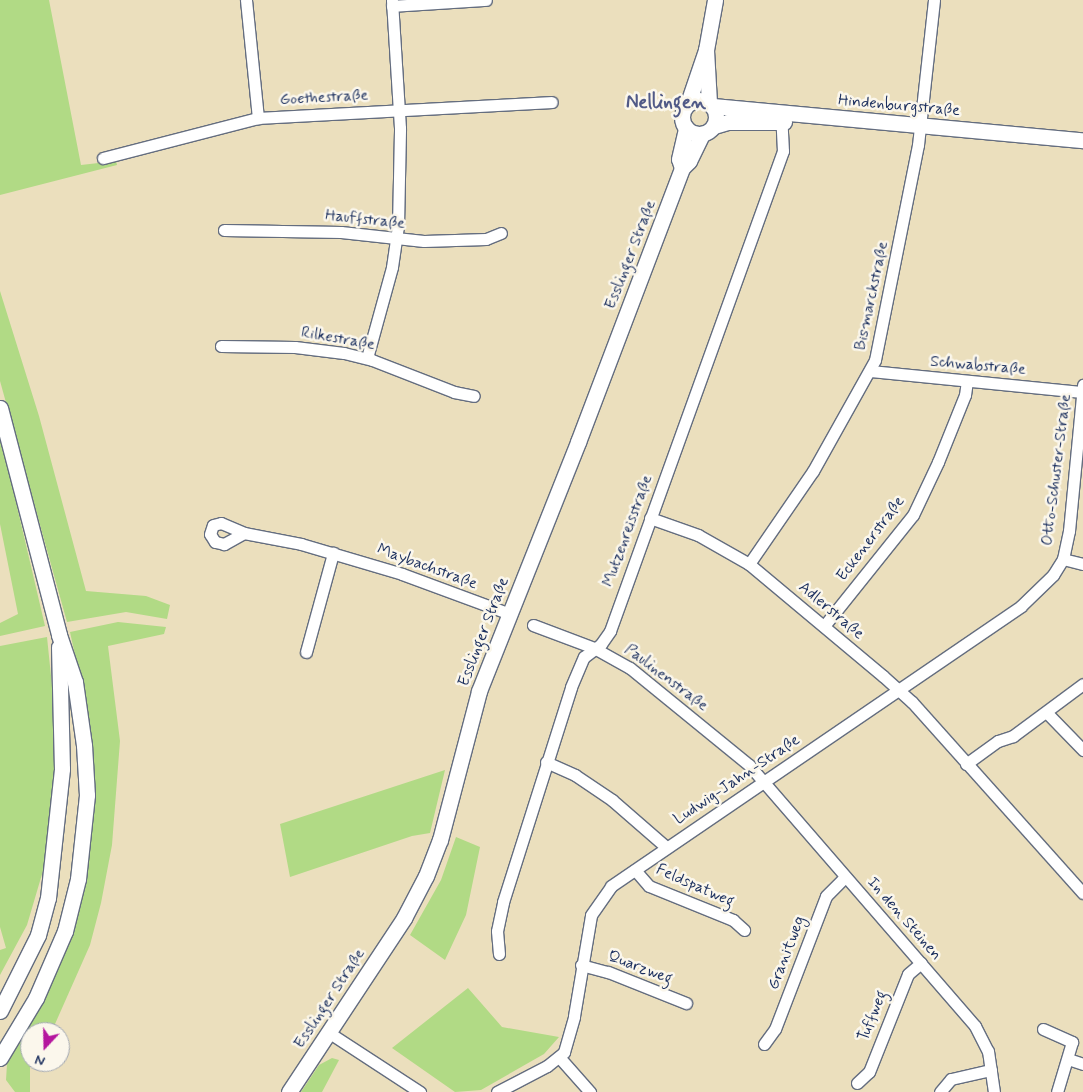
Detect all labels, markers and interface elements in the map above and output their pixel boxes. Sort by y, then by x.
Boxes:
street label: Goethestraße [279,86,369,110]
street label: Hindenburgstraße [837,91,961,121]
district label: Nellingen [626,92,706,114]
street label: Esslinger Straße [601,198,661,312]
street label: Hauffstraße [324,206,406,234]
street label: Bismarckstraße [851,240,893,352]
street label: Rilkestraße [300,323,376,355]
street label: Schwabstraße [929,352,1027,380]
street label: Otto-Schuster-Straße [1038,393,1076,547]
street label: Mutzenreisstraße [599,472,657,590]
street label: Eckenerstraße [833,493,909,585]
street label: Maybachstraße [374,540,480,594]
street label: Esslinger Straße [454,575,514,689]
street label: Adlerstraße [794,578,868,644]
street label: Paulinenstraße [620,640,712,716]
street label: Ludwig-Jahn-Straße [670,731,804,829]
street label: Feldspatweg [653,860,737,912]
street label: In den Steinen [864,875,944,963]
street label: Granitweg [764,913,810,993]
street label: Esslinger Straße [291,945,369,1053]
street label: Quarzweg [605,947,675,989]
street label: Tuffweg [854,988,892,1044]
north arrow [20,1022,70,1072]
text: N [32,1050,48,1070]

